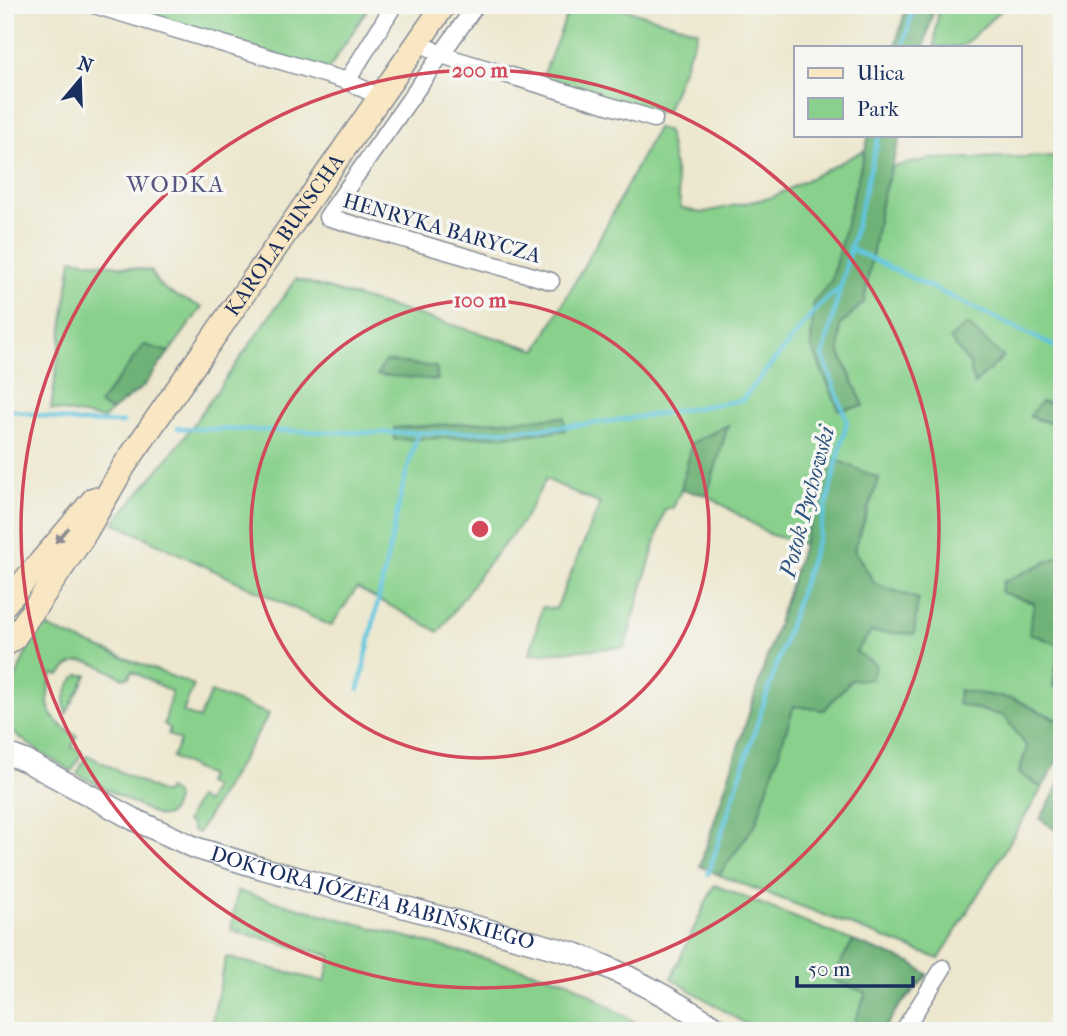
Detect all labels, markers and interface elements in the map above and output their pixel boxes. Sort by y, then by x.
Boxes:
north arrow [46,46,116,116]
legend [794,46,1021,136]
text: N [75,52,96,78]
text: 200 m [452,58,509,82]
text: Ulica [857,61,904,85]
text: Park [857,97,899,121]
street label: KAROLA BUNSCHA [220,149,349,321]
district label: WODKA [126,171,225,198]
street label: HENRYKA BARYCZA [340,188,544,268]
text: 100 m [454,288,507,312]
water label: Potok Pychowski [774,422,841,581]
centre of rings [468,517,492,541]
one-way arrow [54,526,70,544]
street label: DOKTORA JÓZEFA BABIŃSKIEGO [208,841,537,954]
scale bar [797,945,913,989]
text: 50 m [808,957,851,981]

